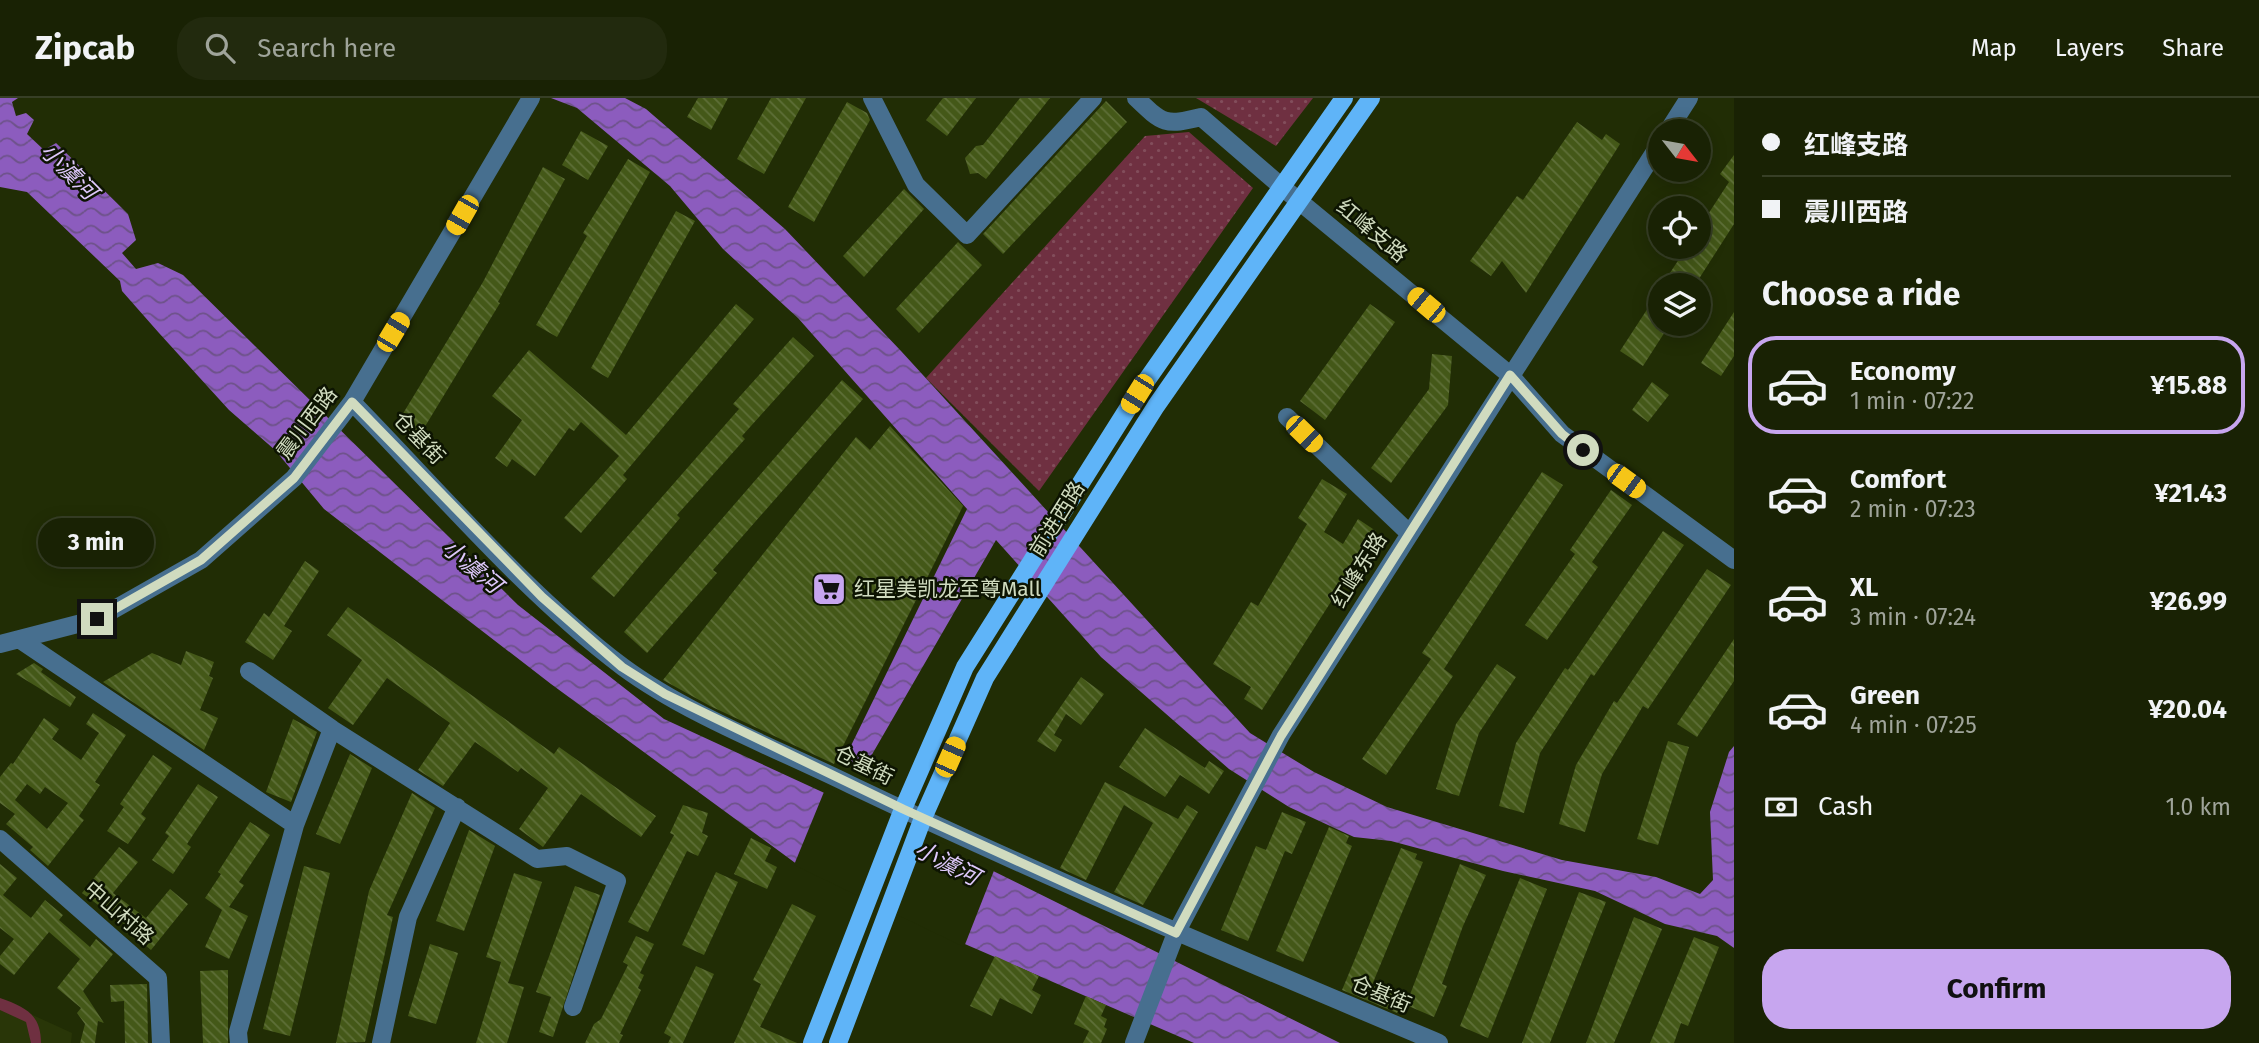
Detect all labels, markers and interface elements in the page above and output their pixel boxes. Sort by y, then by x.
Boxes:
search box [177,17,667,80]
text: Zipcab [35,28,135,68]
icon: search [201,29,239,67]
text: Search here [257,33,396,64]
text: Map [1971,34,2017,62]
text: Layers [2055,34,2124,62]
text: Share [2162,34,2224,62]
north arrow [1648,119,1712,182]
map controls [1648,119,1711,336]
text: 红峰支路 [1804,130,1908,161]
water label: 小澞河 [35,137,106,208]
car [443,192,482,238]
street label: 红峰支路 [1331,194,1413,268]
button: locate [1648,196,1711,259]
text: 震川西路 [1804,197,1908,228]
button: layers [1648,273,1711,336]
text: Choose a ride [1762,275,1960,313]
car [1404,283,1449,327]
car [374,309,413,355]
icon: car [1766,354,1829,417]
text: Economy [1850,356,1956,387]
text: ¥15.88 [2151,370,2227,401]
car [1117,371,1158,417]
street label: 震川西路 [271,382,343,464]
text: 1 min · 07:22 [1850,387,1974,415]
street label: 仓基街 [388,406,450,470]
car [1282,412,1327,456]
route start [1567,434,1599,466]
car [1603,460,1650,502]
icon: car [1766,462,1829,525]
text: Comfort [1850,464,1946,495]
street label: 前进西路 [1024,476,1090,562]
text: ¥21.43 [2154,478,2227,509]
text: 2 min · 07:23 [1850,495,1976,523]
callout: 3 min [39,518,155,566]
street label: 红峰东路 [1326,527,1392,613]
text: 3 min [68,528,124,556]
water label: 小澞河 [437,533,510,601]
supermarket icon: 红星美凯龙至尊Mall [810,570,848,608]
icon: car [1766,570,1829,633]
text: XL [1850,572,1878,603]
place label: 红星美凯龙至尊Mall [854,576,1041,602]
text: ¥26.99 [2150,586,2227,617]
route end [81,603,113,635]
text: 3 min · 07:24 [1850,603,1976,631]
icon: car [1766,678,1829,741]
text: Green [1850,680,1920,711]
text: ¥20.04 [2148,694,2227,725]
text: 4 min · 07:25 [1850,711,1977,739]
car [932,734,969,780]
street label: 仓基街 [830,740,898,790]
icon: cash [1762,788,1800,826]
text: Cash [1818,791,1874,822]
text: 1.0 km [2165,793,2231,821]
water label: 小澞河 [910,835,988,893]
street label: 中山村路 [79,876,159,950]
button: Confirm [1762,949,2231,1029]
street label: 仓基街 [1347,970,1415,1018]

